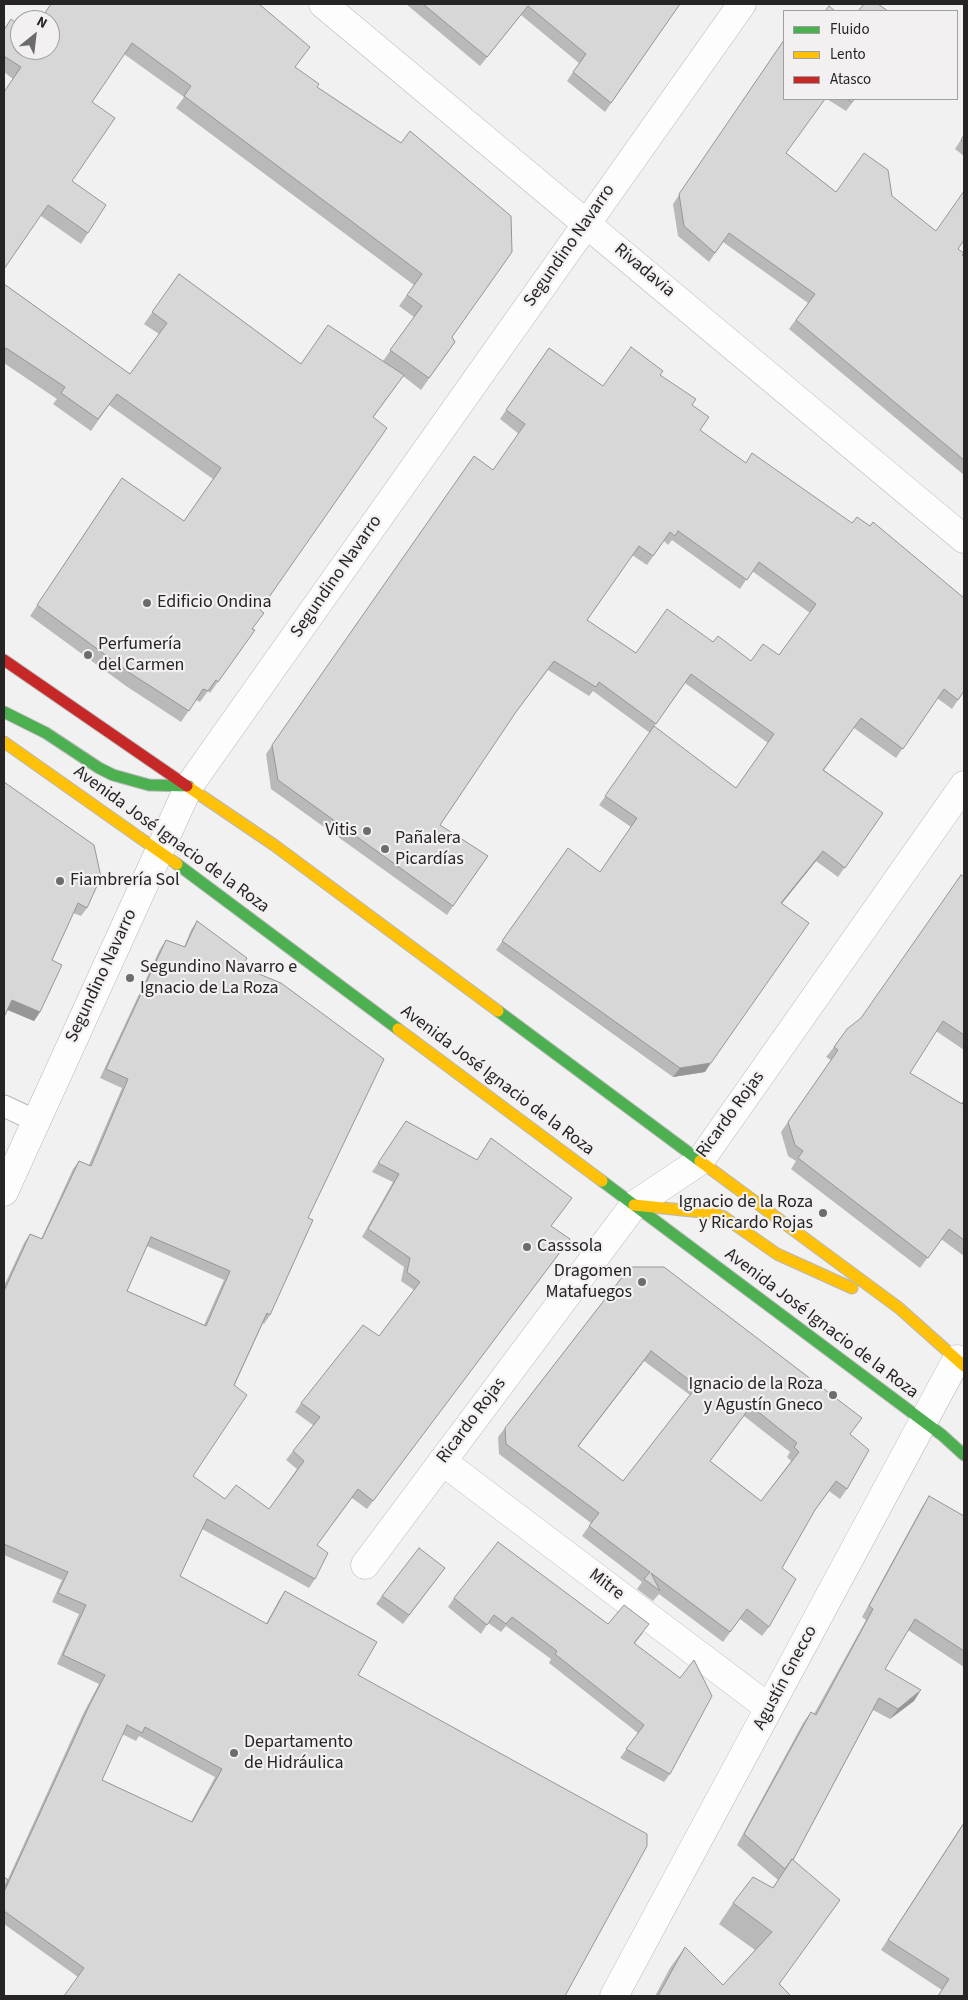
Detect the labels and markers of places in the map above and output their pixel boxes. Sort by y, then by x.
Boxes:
place label: Edificio Ondina [157,592,272,614]
marker: Edificio Ondina [141,597,153,609]
place label: Perfumería del Carmen [98,634,184,676]
marker: Perfumería del Carmen [82,649,94,661]
place label: Vitis [325,820,357,842]
marker: Vitis [361,825,373,837]
place label: Pañalera Picardías [395,828,464,871]
marker: Pañalera Picardías [379,843,391,855]
place label: Fiambrería Sol [70,870,180,892]
marker: Fiambrería Sol [54,875,66,887]
place label: Segundino Navarro e Ignacio de La Roza [140,957,297,1000]
marker: Segundino Navarro e Ignacio de La Roza [124,972,136,984]
place label: Ignacio de la Roza y Ricardo Rojas [678,1192,813,1234]
marker: Ignacio de la Roza y Ricardo Rojas [817,1207,829,1219]
place label: Casssola [537,1236,602,1258]
marker: Casssola [521,1241,533,1253]
place label: Dragomen Matafuegos [545,1261,632,1304]
marker: Dragomen Matafuegos [636,1276,648,1288]
place label: Ignacio de la Roza y Agustín Gneco [688,1374,823,1416]
marker: Ignacio de la Roza y Agustín Gneco [827,1389,839,1401]
place label: Departamento de Hidráulica [244,1732,353,1775]
marker: Departamento de Hidráulica [228,1747,240,1759]

